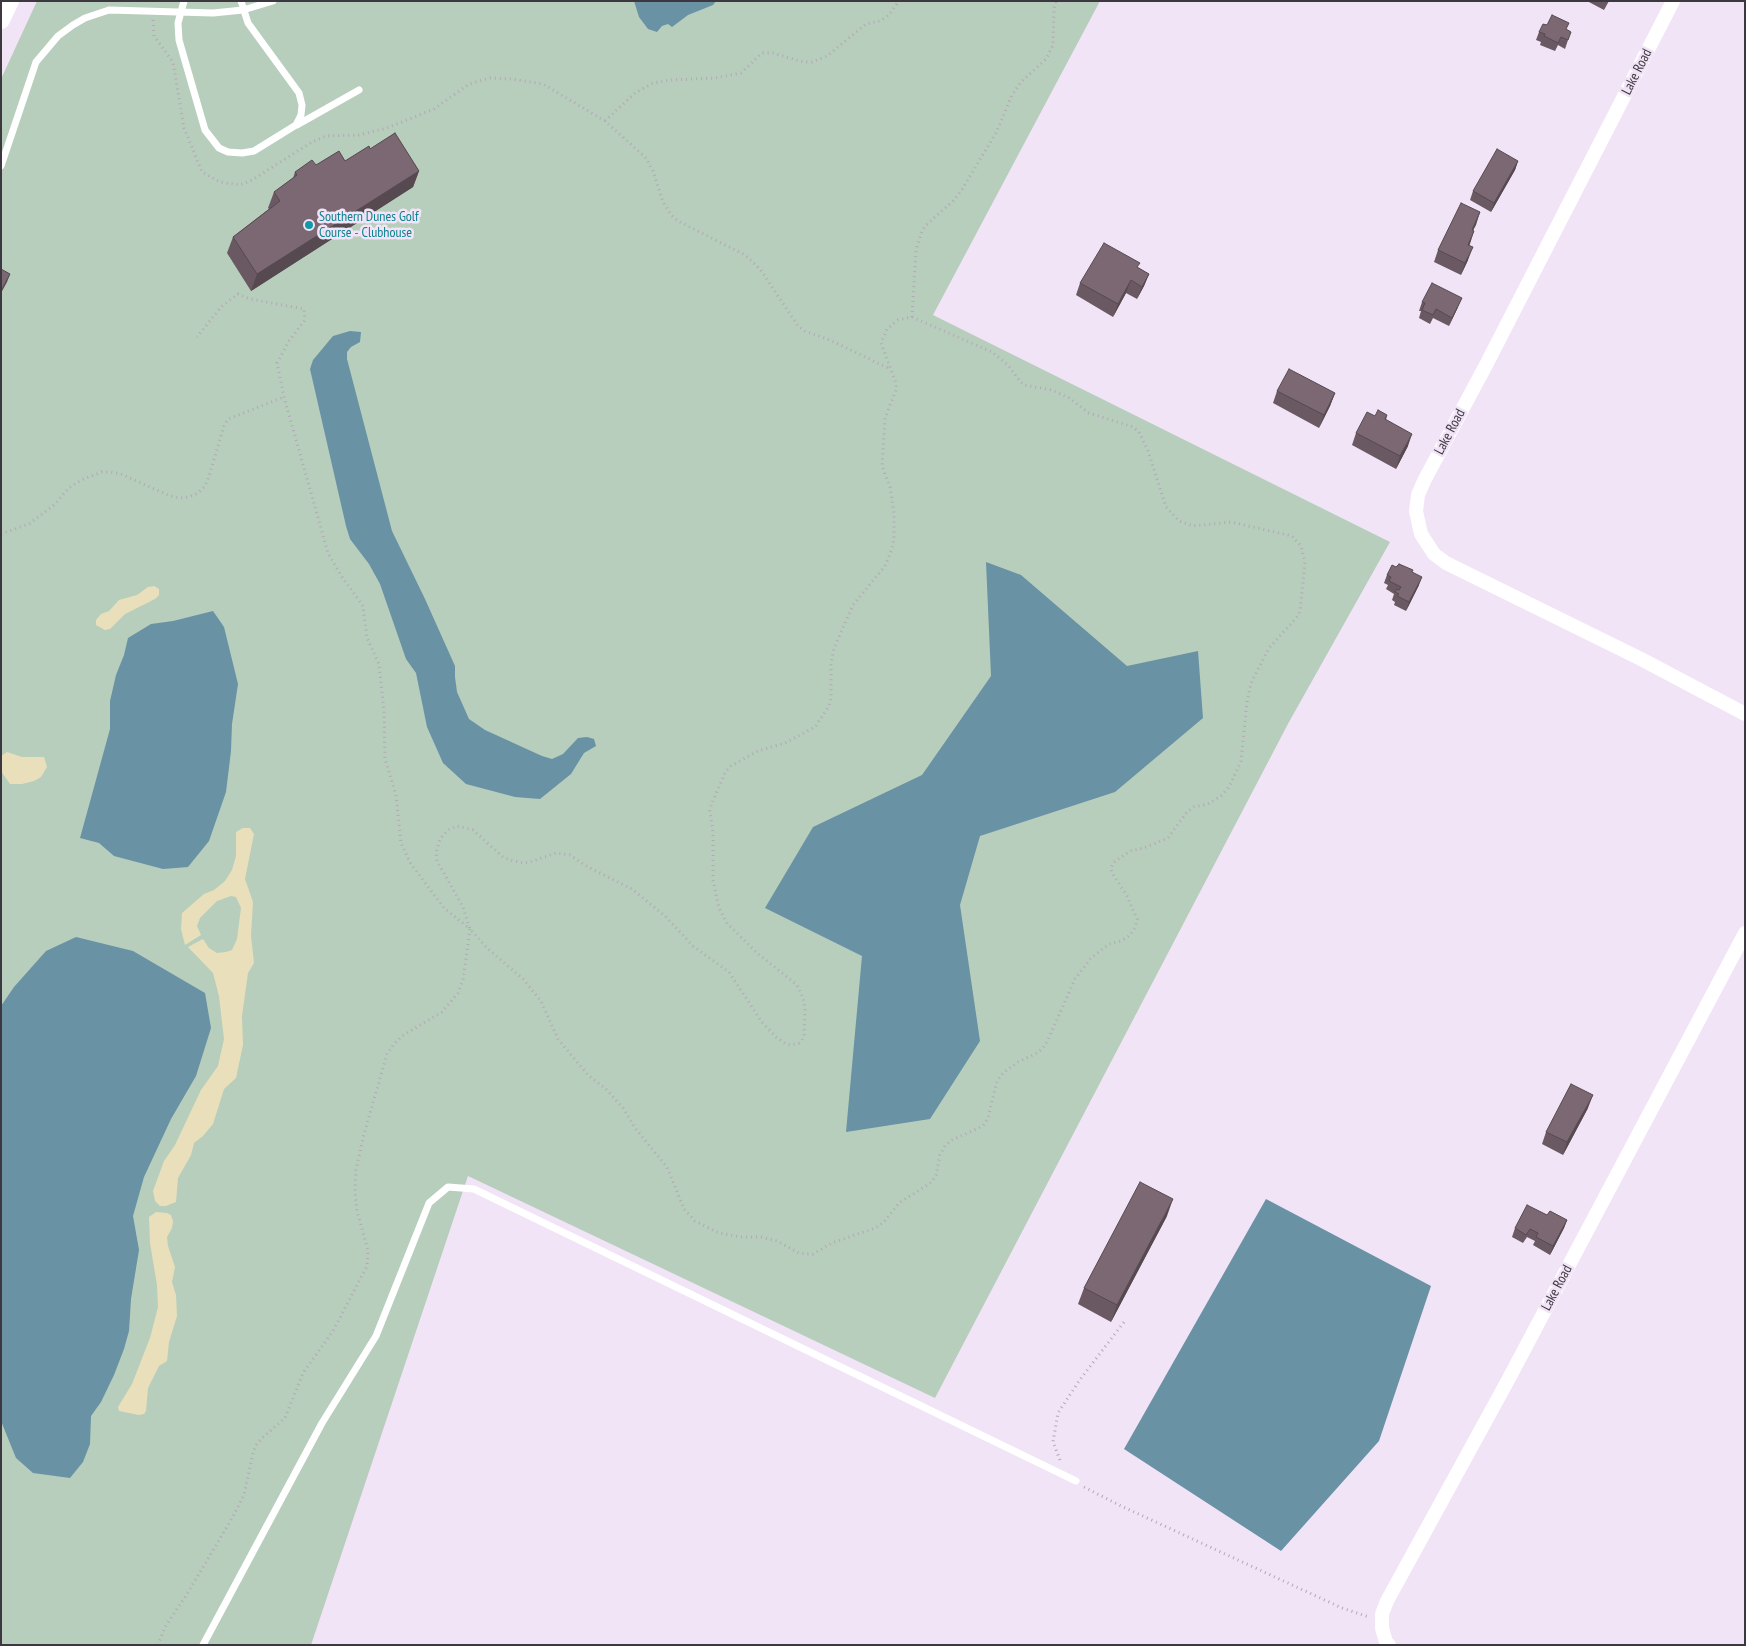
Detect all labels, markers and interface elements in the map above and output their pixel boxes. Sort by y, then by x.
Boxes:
street label: Lake Road [1618,46,1656,98]
place label: Southern Dunes Golf Course - Clubhouse [319,209,419,242]
marker: Southern Dunes Golf Course - Clubhouse [303,219,315,231]
street label: Lake Road [1431,406,1469,458]
street label: Lake Road [1538,1262,1576,1314]

